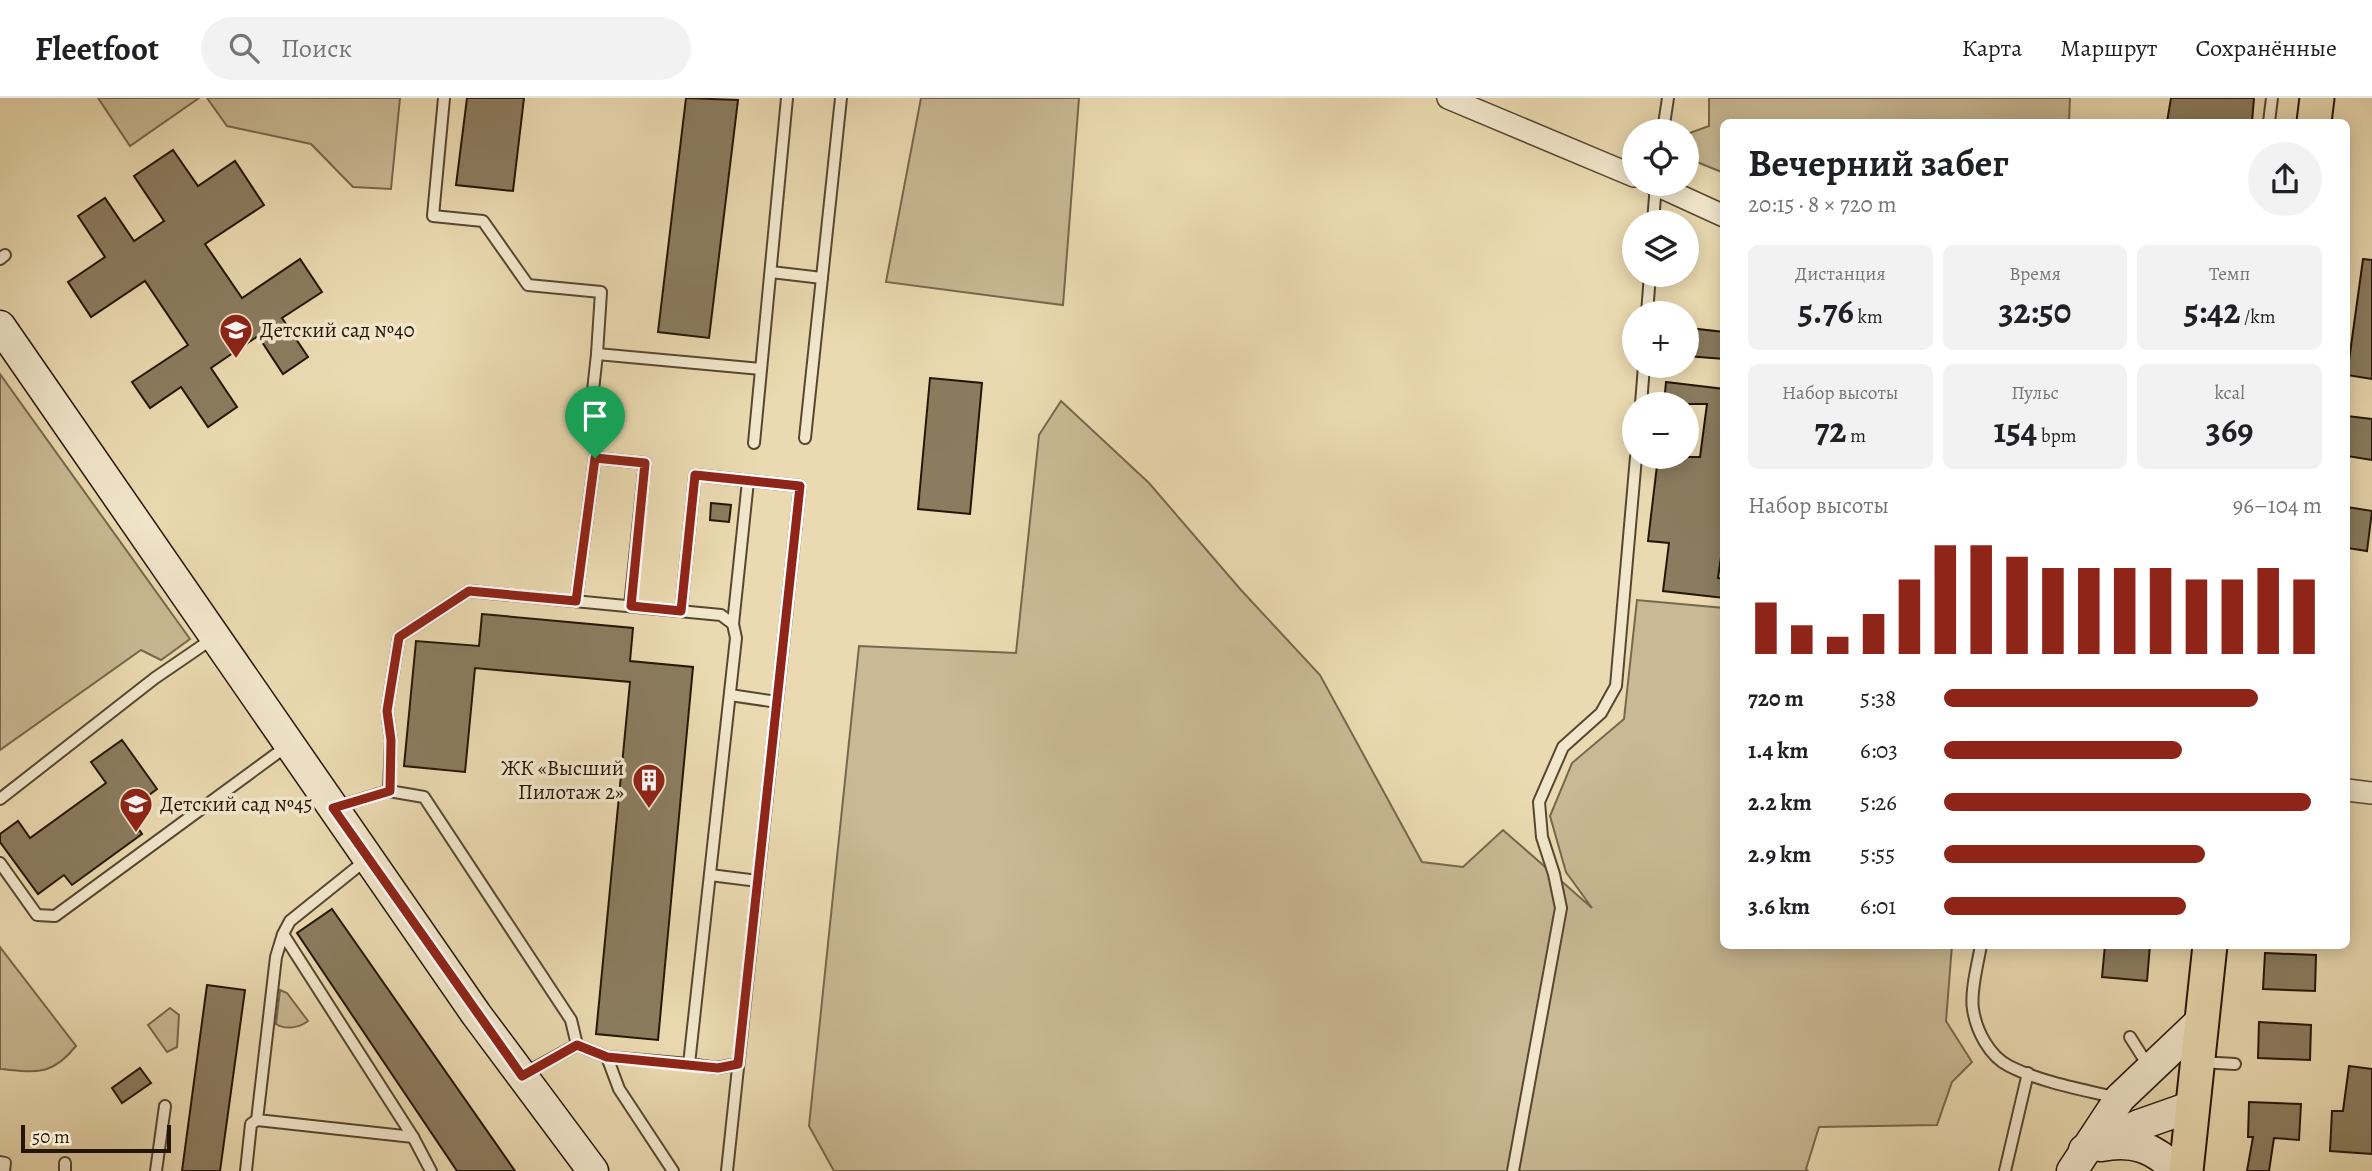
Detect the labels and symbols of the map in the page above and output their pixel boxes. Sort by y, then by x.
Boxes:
school or university icon: Детский сад №40 [217,311,255,360]
place label: Детский сад №40 [260,316,415,344]
pin [565,386,625,458]
place label: ЖК «Высший Пилотаж 2» [501,754,624,806]
building icon: ЖК «Высший Пилотаж 2» [630,761,668,810]
school or university icon: Детский сад №45 [117,785,155,834]
place label: Детский сад №45 [160,790,313,818]
scale bar [21,1122,172,1154]

